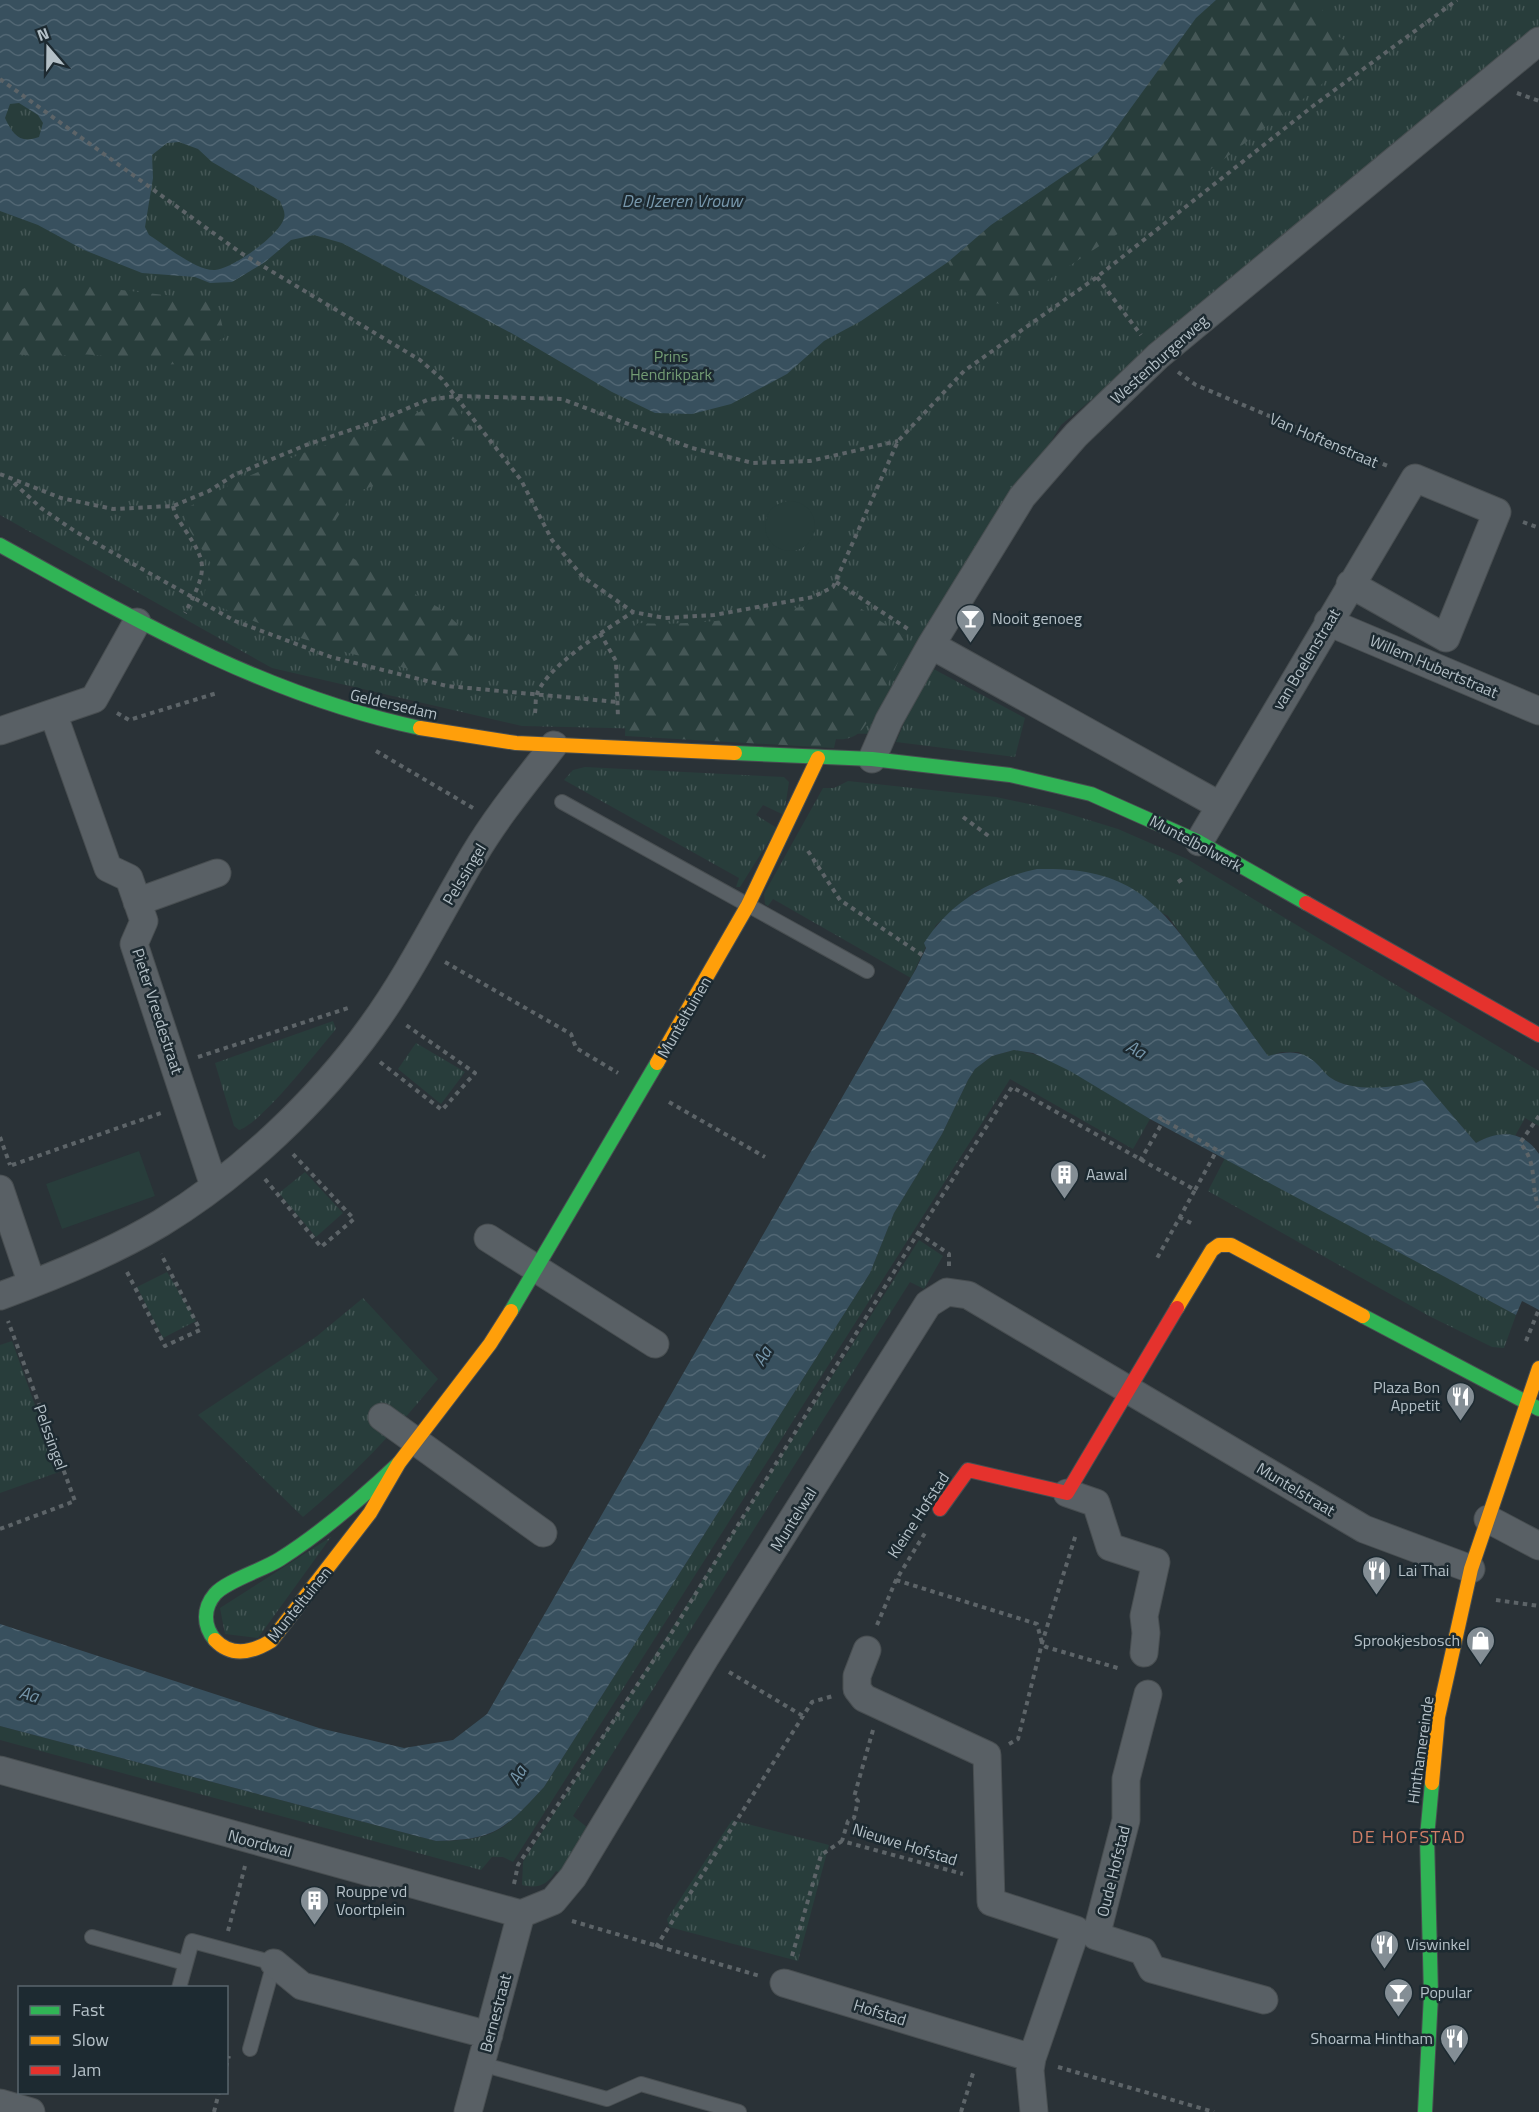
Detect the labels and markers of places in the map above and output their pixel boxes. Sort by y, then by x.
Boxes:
bar icon: Nooit genoeg [955,602,987,644]
place label: Nooit genoeg [992,606,1082,630]
building icon: Aawal [1049,1158,1081,1200]
place label: Aawal [1086,1162,1127,1186]
place label: Plaza Bon Appetit [1373,1375,1440,1417]
restaurant icon: Plaza Bon Appetit [1445,1380,1477,1422]
restaurant icon: Lai Thai [1361,1554,1393,1596]
place label: Lai Thai [1398,1558,1449,1582]
shop icon: Sprookjesbosch [1465,1624,1497,1666]
place label: Sprookjesbosch [1354,1628,1460,1652]
place label: Rouppe vd Voortplein [336,1879,407,1921]
building icon: Rouppe vd Voortplein [299,1884,331,1926]
restaurant icon: Viswinkel [1369,1928,1401,1970]
place label: Viswinkel [1406,1932,1470,1956]
bar icon: Popular [1383,1976,1415,2018]
place label: Popular [1420,1980,1473,2004]
restaurant icon: Shoarma Hintham [1438,2022,1470,2064]
place label: Shoarma Hintham [1310,2026,1433,2050]

